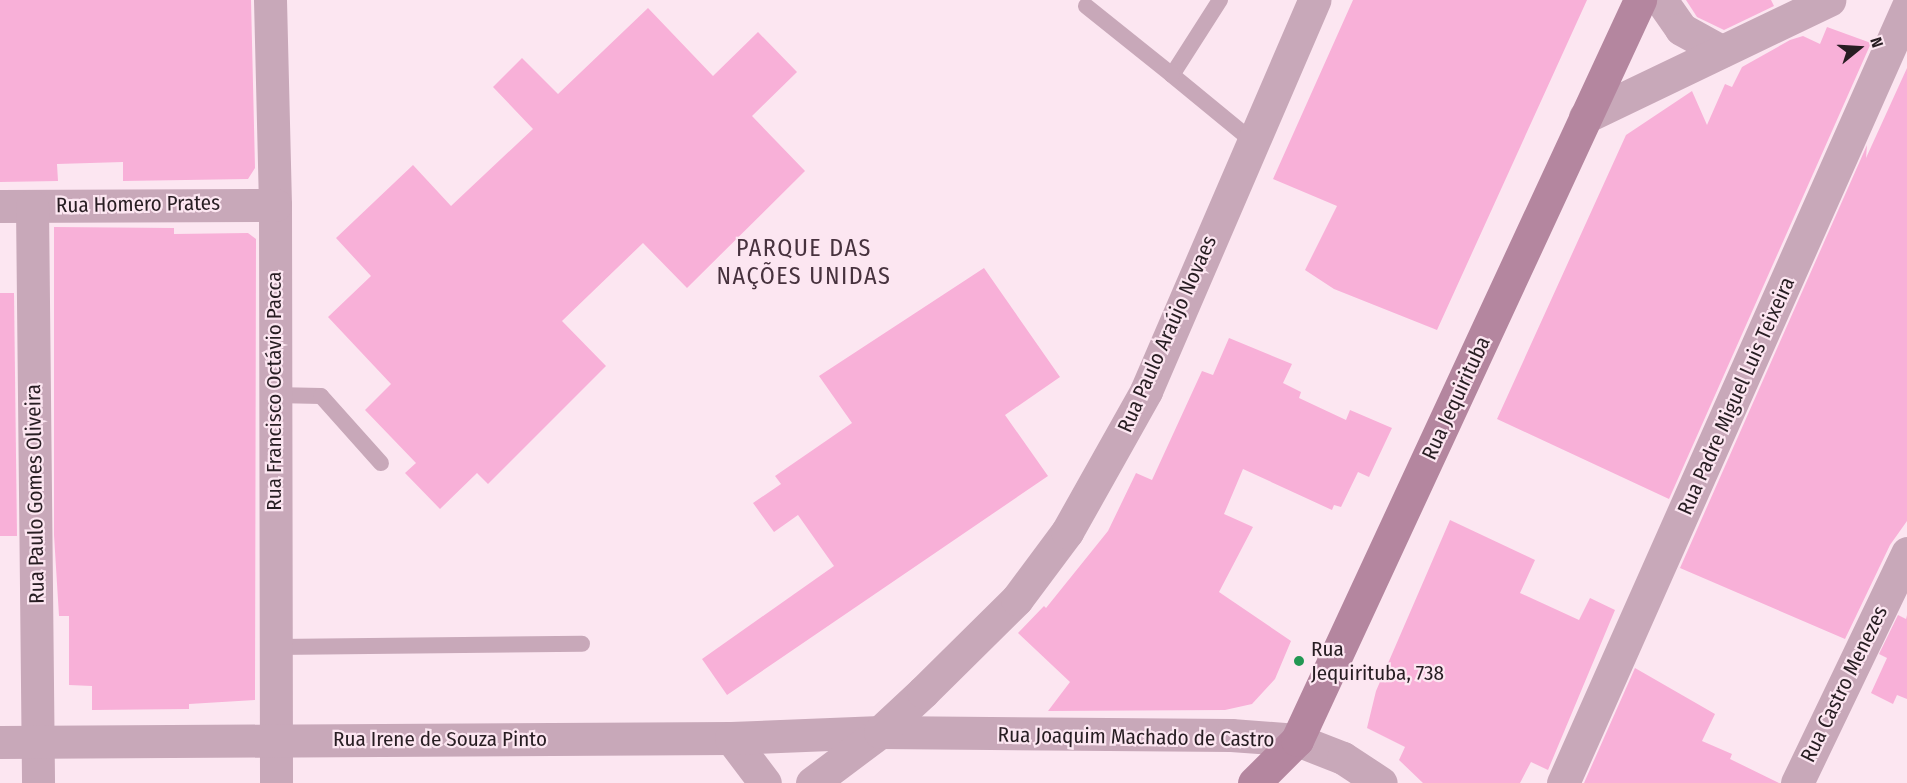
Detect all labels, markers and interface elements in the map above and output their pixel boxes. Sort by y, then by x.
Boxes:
north arrow [1829,18,1889,78]
text: N [1866,35,1887,50]
street label: Rua Homero Prates [56,190,220,218]
street label: Rua Paulo Araújo Novaes [1112,232,1222,436]
district label: PARQUE DAS NAÇÕES UNIDAS [717,235,891,291]
street label: Rua Francisco Octávio Pacca [261,271,287,511]
street label: Rua Padre Miguel Luis Teixeira [1672,273,1800,519]
street label: Rua Jequirituba [1416,332,1496,464]
street label: Rua Paulo Gomes Oliveira [20,384,50,604]
street label: Rua Castro Menezes [1795,602,1893,766]
place label: Rua Jequirituba, 738 [1311,636,1444,686]
marker: Rua Jequirituba, 738 [1292,654,1306,668]
street label: Rua Joaquim Machado de Castro [997,722,1275,752]
street label: Rua Irene de Souza Pinto [333,726,547,752]

